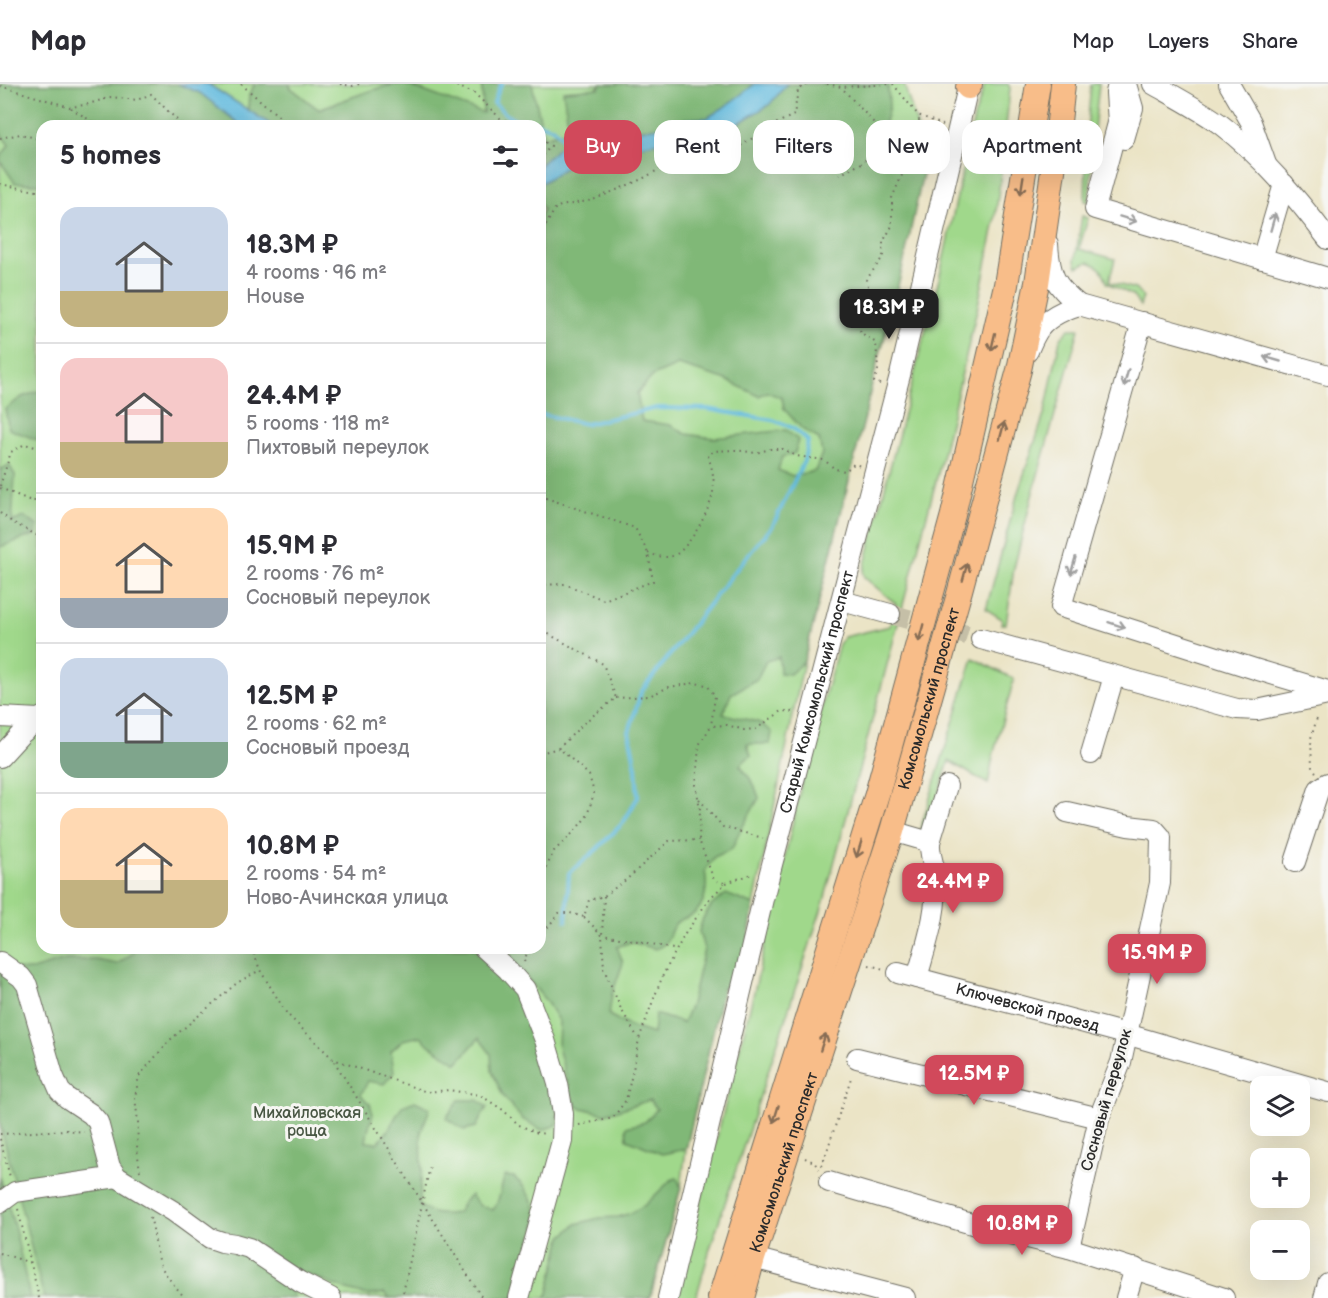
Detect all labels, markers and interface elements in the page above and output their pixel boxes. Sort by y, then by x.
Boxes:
text: Map [30,25,86,58]
text: Map [1072,29,1114,54]
text: Layers [1147,29,1209,54]
text: Share [1242,29,1298,54]
chip: Buy [564,120,642,174]
chip: Rent [654,120,741,174]
chip: Filters [753,120,854,174]
chip: New [866,120,950,174]
chip: Apartment [962,120,1103,174]
icon: filters [489,140,522,173]
text: 5 homes [60,141,161,172]
one-way arrow [1017,175,1028,195]
one-way arrow [1268,213,1279,232]
one-way arrow [1118,214,1137,225]
text: 18.3M ₽ [246,230,338,261]
icon: home [108,231,180,303]
text: 4 rooms · 96 m² [246,261,387,285]
text: House [246,285,305,309]
pin: 18.3M ₽ [834,289,944,340]
text: 18.3M ₽ [854,296,924,320]
one-way arrow [987,333,999,352]
one-way arrow [1263,353,1282,364]
one-way arrow [1120,368,1131,387]
text: 24.4M ₽ [246,381,341,412]
icon: home [108,382,180,454]
text: 5 rooms · 118 m² [246,412,390,436]
one-way arrow [997,422,1009,441]
text: Пихтовый переулок [246,436,429,460]
text: 15.9M ₽ [246,531,337,562]
icon: home [108,532,180,604]
one-way arrow [1067,556,1078,575]
text: 2 rooms · 76 m² [246,562,384,586]
one-way arrow [959,563,971,582]
street label: Старый Комсомольский проспект [776,568,858,816]
text: Сосновый переулок [246,586,430,610]
street label: Комсомольский проспект [895,605,964,792]
one-way arrow [1107,620,1126,631]
one-way arrow [915,623,926,642]
text: 12.5M ₽ [246,681,338,712]
icon: home [108,682,180,754]
text: 2 rooms · 62 m² [246,712,387,736]
text: Сосновый проезд [246,736,409,760]
text: 10.8M ₽ [246,831,339,862]
icon: home [108,832,180,904]
one-way arrow [853,839,864,858]
text: 2 rooms · 54 m² [246,862,386,886]
pin: 24.4M ₽ [898,863,1008,914]
text: 24.4M ₽ [916,870,990,894]
text: Ново-Ачинская улица [246,886,448,910]
pin: 15.9M ₽ [1102,934,1212,985]
text: 15.9M ₽ [1122,941,1192,965]
street label: Ключевской проезд [954,979,1102,1036]
street label: Сосновый переулок [1078,1026,1137,1173]
one-way arrow [818,1033,829,1052]
pin: 12.5M ₽ [919,1055,1029,1106]
text: 12.5M ₽ [939,1062,1009,1086]
street label: Комсомольский проспект [746,1069,823,1255]
map controls [1250,1076,1310,1280]
button: layers [1250,1076,1310,1136]
park label: Михайловская роща [253,1104,361,1141]
one-way arrow [770,1104,781,1123]
button: + [1250,1148,1310,1208]
pin: 10.8M ₽ [967,1205,1077,1256]
text: 10.8M ₽ [986,1212,1058,1236]
button: − [1250,1220,1310,1280]

